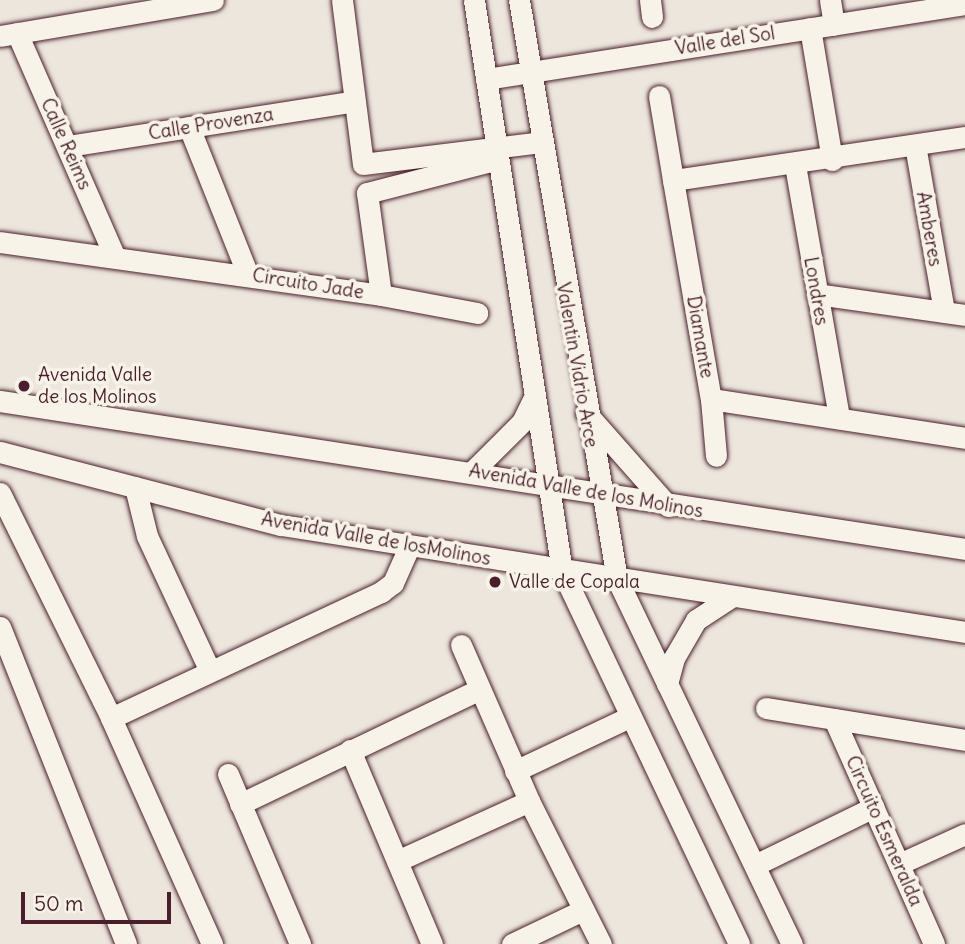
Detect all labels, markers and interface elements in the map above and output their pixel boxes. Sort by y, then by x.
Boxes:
street label: Valle del Sol [673,22,777,60]
street label: Calle Reims [36,95,96,193]
street label: Calle Provenza [147,103,275,145]
street label: Amberes [911,190,947,268]
street label: Londres [799,255,833,327]
street label: Circuito Jade [251,264,365,304]
street label: Valentin Vidrio Arce [551,281,603,449]
street label: Diamante [682,294,718,380]
place label: Avenida Valle de los Molinos [38,364,157,408]
marker: Avenida Valle de los Molinos [16,378,32,394]
street label: Avenida Valle de los Molinos [467,459,705,523]
street label: Avenida Valle de losMolinos [259,508,493,570]
place label: Valle de Copala [509,571,640,593]
marker: Valle de Copala [487,574,503,590]
street label: Circuito Esmeralda [841,752,927,910]
scale bar [24,878,175,922]
text: 50 m [34,890,83,917]

